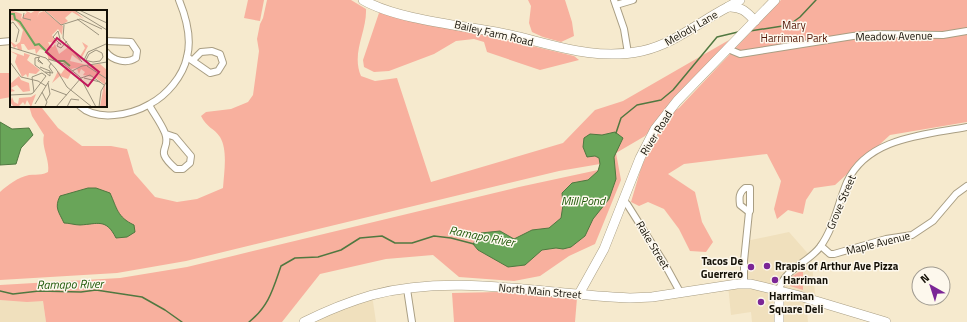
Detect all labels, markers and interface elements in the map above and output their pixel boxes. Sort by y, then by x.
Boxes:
street label: Melody Lane [661,6,721,50]
inset map [10,10,107,107]
street label: Bailey Farm Road [453,16,535,50]
park label: Mary Harriman Park [760,17,828,46]
street label: Meadow Avenue [855,27,933,45]
street label: River Road [636,107,676,158]
street label: Grove Street [822,172,860,232]
water label: Mill Pond [561,191,607,210]
street label: Rake Street [632,218,674,272]
water label: Ramapo River [448,220,519,252]
street label: Maple Avenue [844,227,912,259]
place label: Tacos De Guerrero [701,253,743,282]
place label: Rrapis of Arthur Ave Pizza [775,258,899,274]
marker: Rrapis of Arthur Ave Pizza [762,261,772,271]
marker: Tacos De Guerrero [746,262,756,272]
north arrow [911,266,951,306]
text: N [917,270,933,287]
place label: Harriman [783,272,828,288]
water label: Ramapo River [37,274,106,294]
marker: Harriman [770,275,780,285]
street label: North Main Street [498,279,582,303]
place label: Harriman Square Deli [769,288,823,317]
marker: Harriman Square Deli [756,297,766,307]

